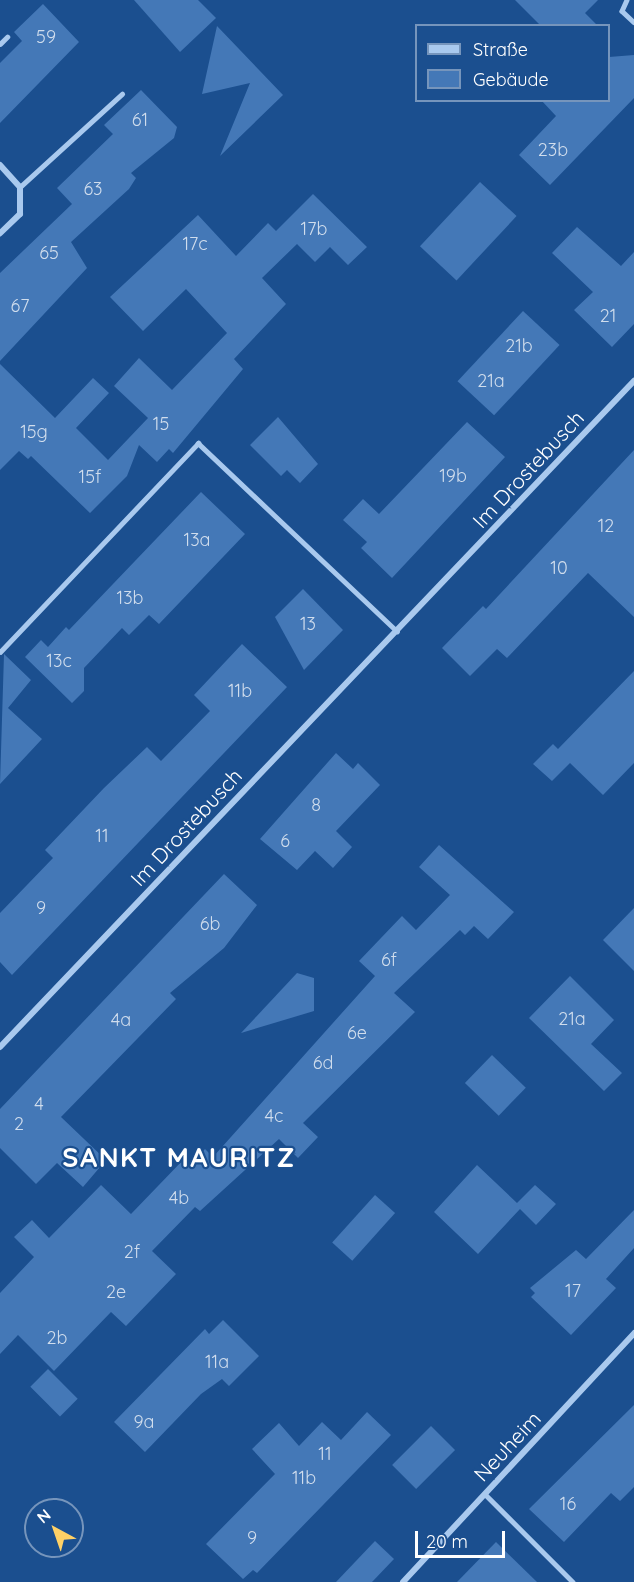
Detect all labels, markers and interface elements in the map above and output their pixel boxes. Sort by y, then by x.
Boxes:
legend [415,24,610,102]
house number: 59 [36,26,56,48]
text: Straße [473,38,528,61]
text: Gebäude [473,68,549,91]
house number: 61 [132,109,148,131]
house number: 23b [538,139,568,161]
house number: 63 [83,178,103,200]
house number: 17b [301,218,327,240]
house number: 17c [182,233,208,255]
house number: 65 [39,242,59,264]
house number: 67 [11,295,29,317]
house number: 21 [600,305,616,327]
house number: 21b [505,335,533,357]
house number: 21a [477,370,505,392]
street label: Im Drostebusch [467,405,589,533]
house number: 15 [153,413,169,435]
house number: 15g [20,421,48,443]
house number: 19b [439,465,467,487]
house number: 15f [79,466,101,488]
house number: 12 [598,515,614,537]
house number: 13a [184,529,210,551]
house number: 10 [550,557,568,579]
house number: 13b [117,587,143,609]
house number: 13 [300,613,316,635]
house number: 13c [46,650,72,672]
house number: 11b [228,680,252,702]
street label: Im Drostebusch [125,763,247,891]
house number: 8 [311,794,321,816]
house number: 11 [95,825,109,847]
house number: 6 [280,830,290,852]
house number: 9 [36,897,46,919]
house number: 6b [200,913,220,935]
house number: 6f [381,949,397,971]
house number: 21a [558,1008,586,1030]
house number: 4a [111,1009,131,1031]
house number: 6e [347,1022,367,1044]
house number: 6d [313,1052,333,1074]
house number: 4 [34,1093,44,1115]
house number: 4c [265,1105,283,1127]
house number: 2 [14,1113,24,1135]
district label: SANKT MAURITZ [62,1142,296,1174]
house number: 4b [169,1187,189,1209]
house number: 2f [124,1241,140,1263]
house number: 17 [565,1280,581,1302]
house number: 2e [106,1281,126,1303]
house number: 2b [47,1327,67,1349]
house number: 11a [205,1351,229,1373]
street label: Neuheim [468,1406,546,1486]
house number: 9a [134,1411,154,1433]
house number: 11 [318,1443,332,1465]
house number: 11b [292,1467,316,1489]
house number: 16 [560,1493,576,1515]
north arrow [24,1498,84,1558]
text: N [33,1504,55,1527]
scale bar [418,1519,508,1557]
house number: 9 [247,1527,257,1549]
text: 20 m [426,1530,468,1553]

